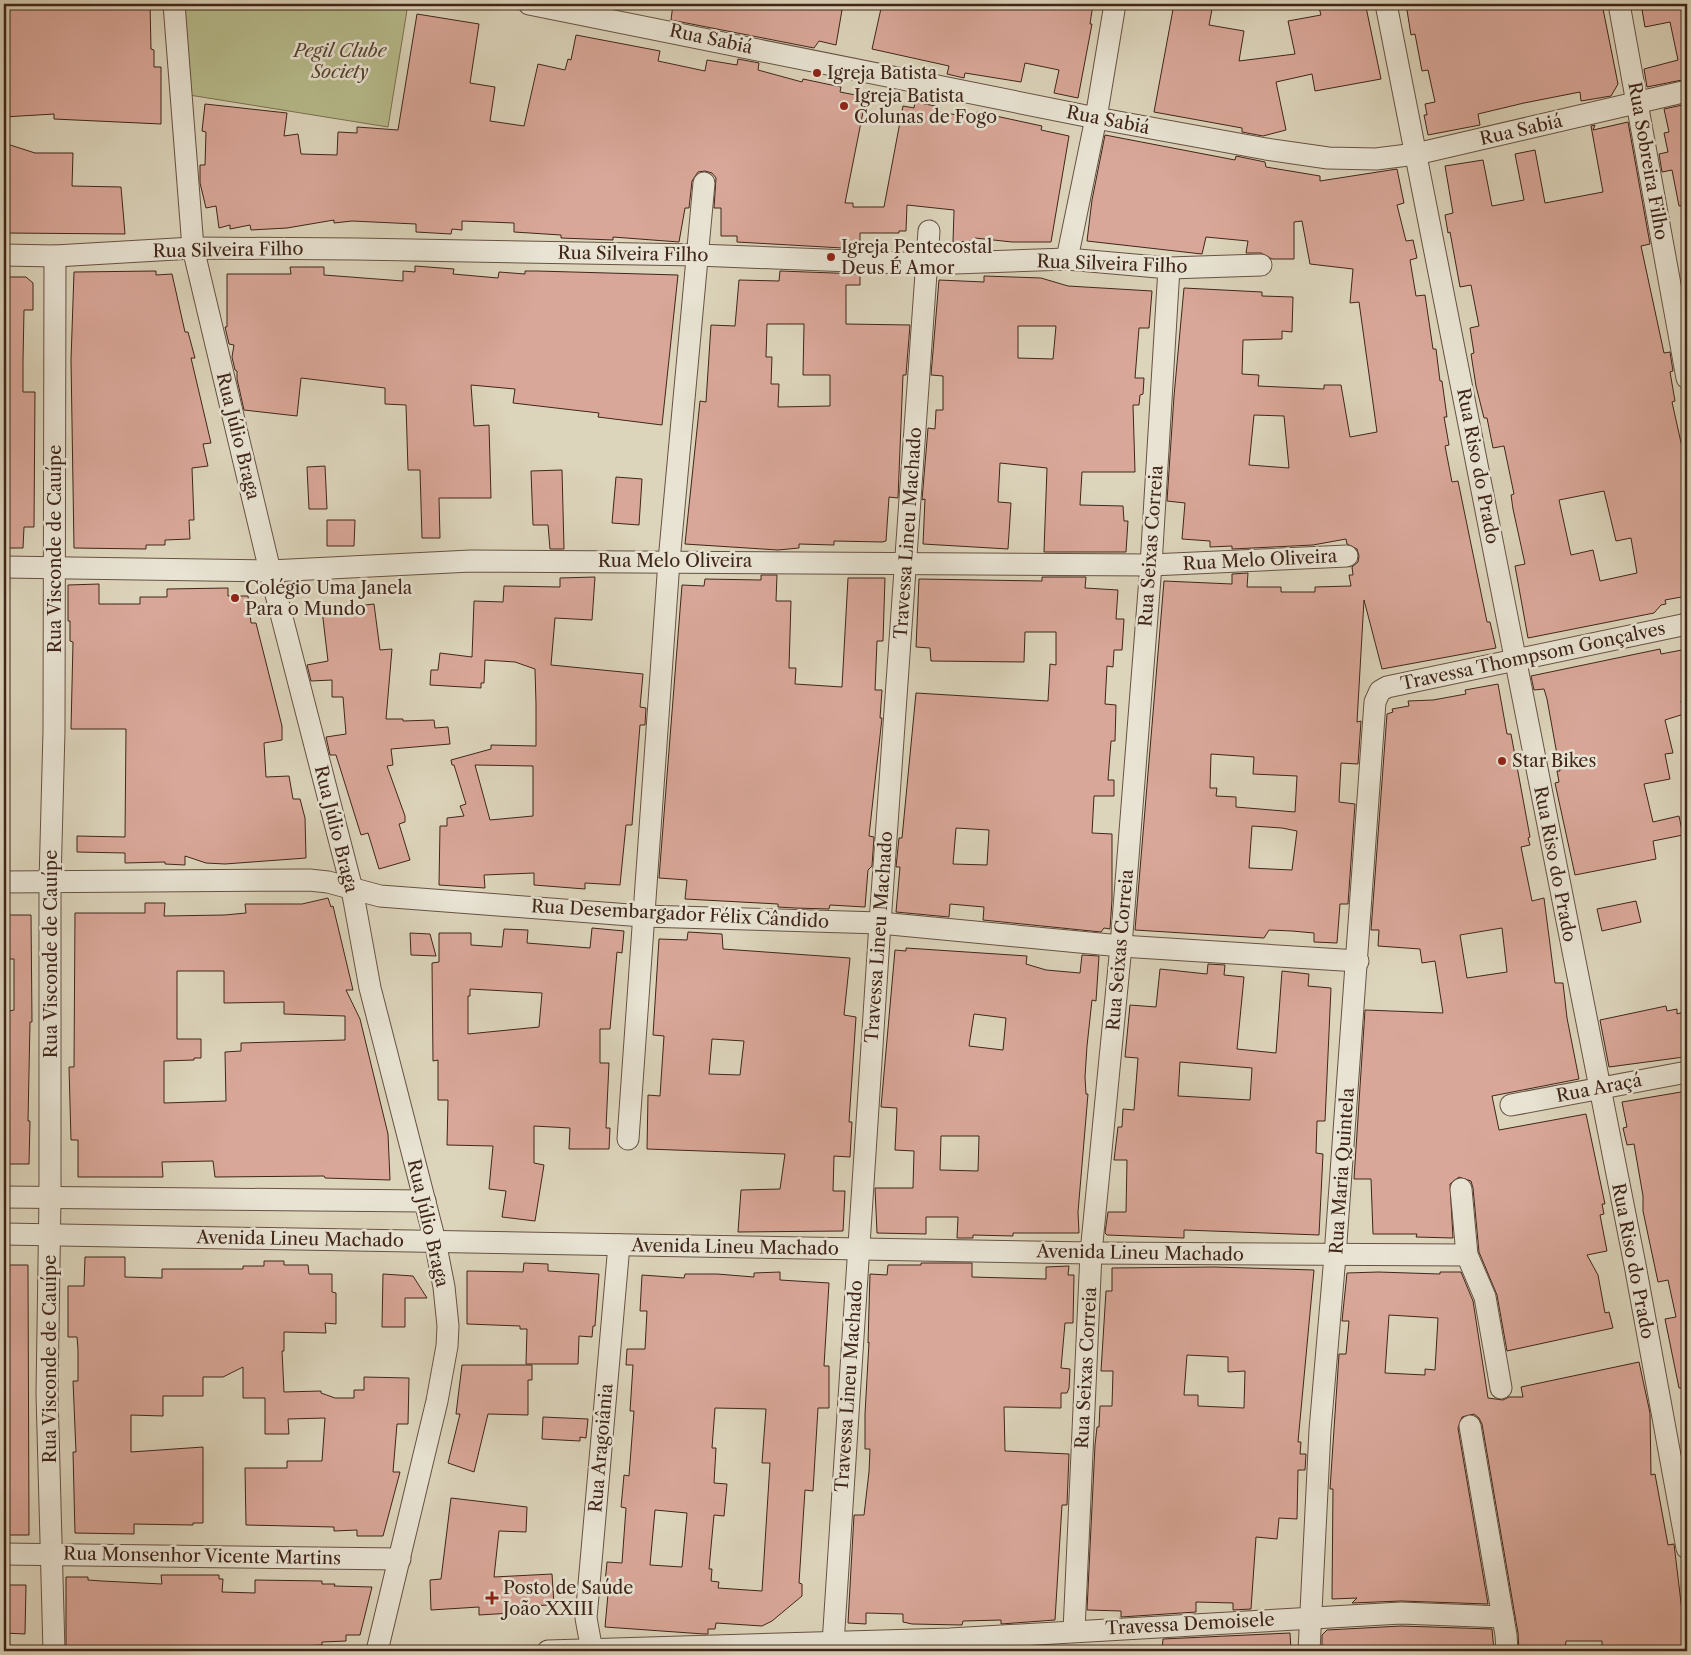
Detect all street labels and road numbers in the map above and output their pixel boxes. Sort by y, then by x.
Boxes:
street label: Rua Sabiá [667,19,755,59]
street label: Rua Sobreira Filho [1623,80,1673,242]
street label: Rua Sabiá [1064,101,1152,139]
street label: Rua Sabiá [1477,110,1565,150]
street label: Rua Silveira Filho [152,238,304,262]
street label: Rua Silveira Filho [557,242,709,266]
street label: Rua Silveira Filho [1036,250,1188,278]
street label: Rua Júlio Braga [212,370,265,502]
street label: Rua Riso do Prado [1452,386,1504,546]
street label: Travessa Lineu Machado [890,426,926,640]
street label: Rua Visconde de Cauípe [44,445,66,653]
street label: Rua Seixas Correia [1134,464,1168,628]
street label: Rua Melo Oliveira [1182,545,1338,575]
street label: Rua Melo Oliveira [598,550,753,572]
street label: Travessa Thompsom Gonçalves [1399,617,1667,695]
street label: Rua Júlio Braga [310,763,363,895]
street label: Rua Riso do Prado [1529,784,1581,944]
street label: Travessa Lineu Machado [861,830,897,1044]
street label: Rua Visconde de Cauípe [40,850,62,1058]
street label: Rua Seixas Correia [1102,868,1138,1032]
street label: Rua Desembargador Félix Cândido [530,895,830,933]
street label: Rua Araçá [1554,1069,1644,1107]
street label: Rua Maria Quintela [1325,1086,1359,1255]
street label: Rua Júlio Braga [403,1157,454,1290]
street label: Rua Riso do Prado [1607,1181,1659,1341]
street label: Avenida Lineu Machado [195,1226,404,1252]
street label: Avenida Lineu Machado [630,1234,839,1260]
street label: Avenida Lineu Machado [1035,1240,1244,1266]
street label: Rua Visconde de Cauípe [39,1255,61,1463]
street label: Travessa Lineu Machado [831,1279,867,1493]
street label: Rua Seixas Correia [1071,1286,1101,1450]
street label: Rua Aragoiânia [584,1382,618,1514]
street label: Rua Monsenhor Vicente Martins [63,1543,341,1569]
street label: Travessa Demoisele [1105,1609,1275,1639]

